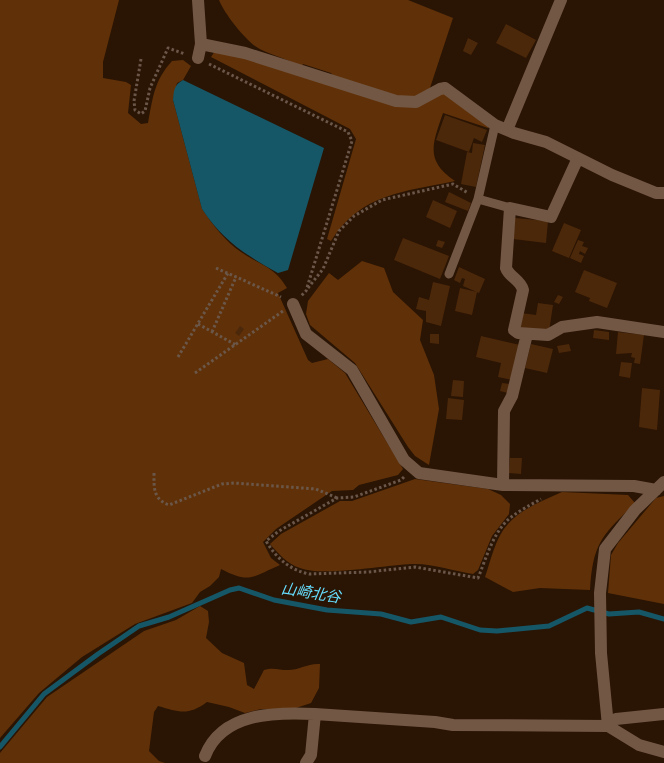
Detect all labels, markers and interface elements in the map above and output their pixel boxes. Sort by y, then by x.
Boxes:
water label: 山崎北谷 [280,579,344,607]

